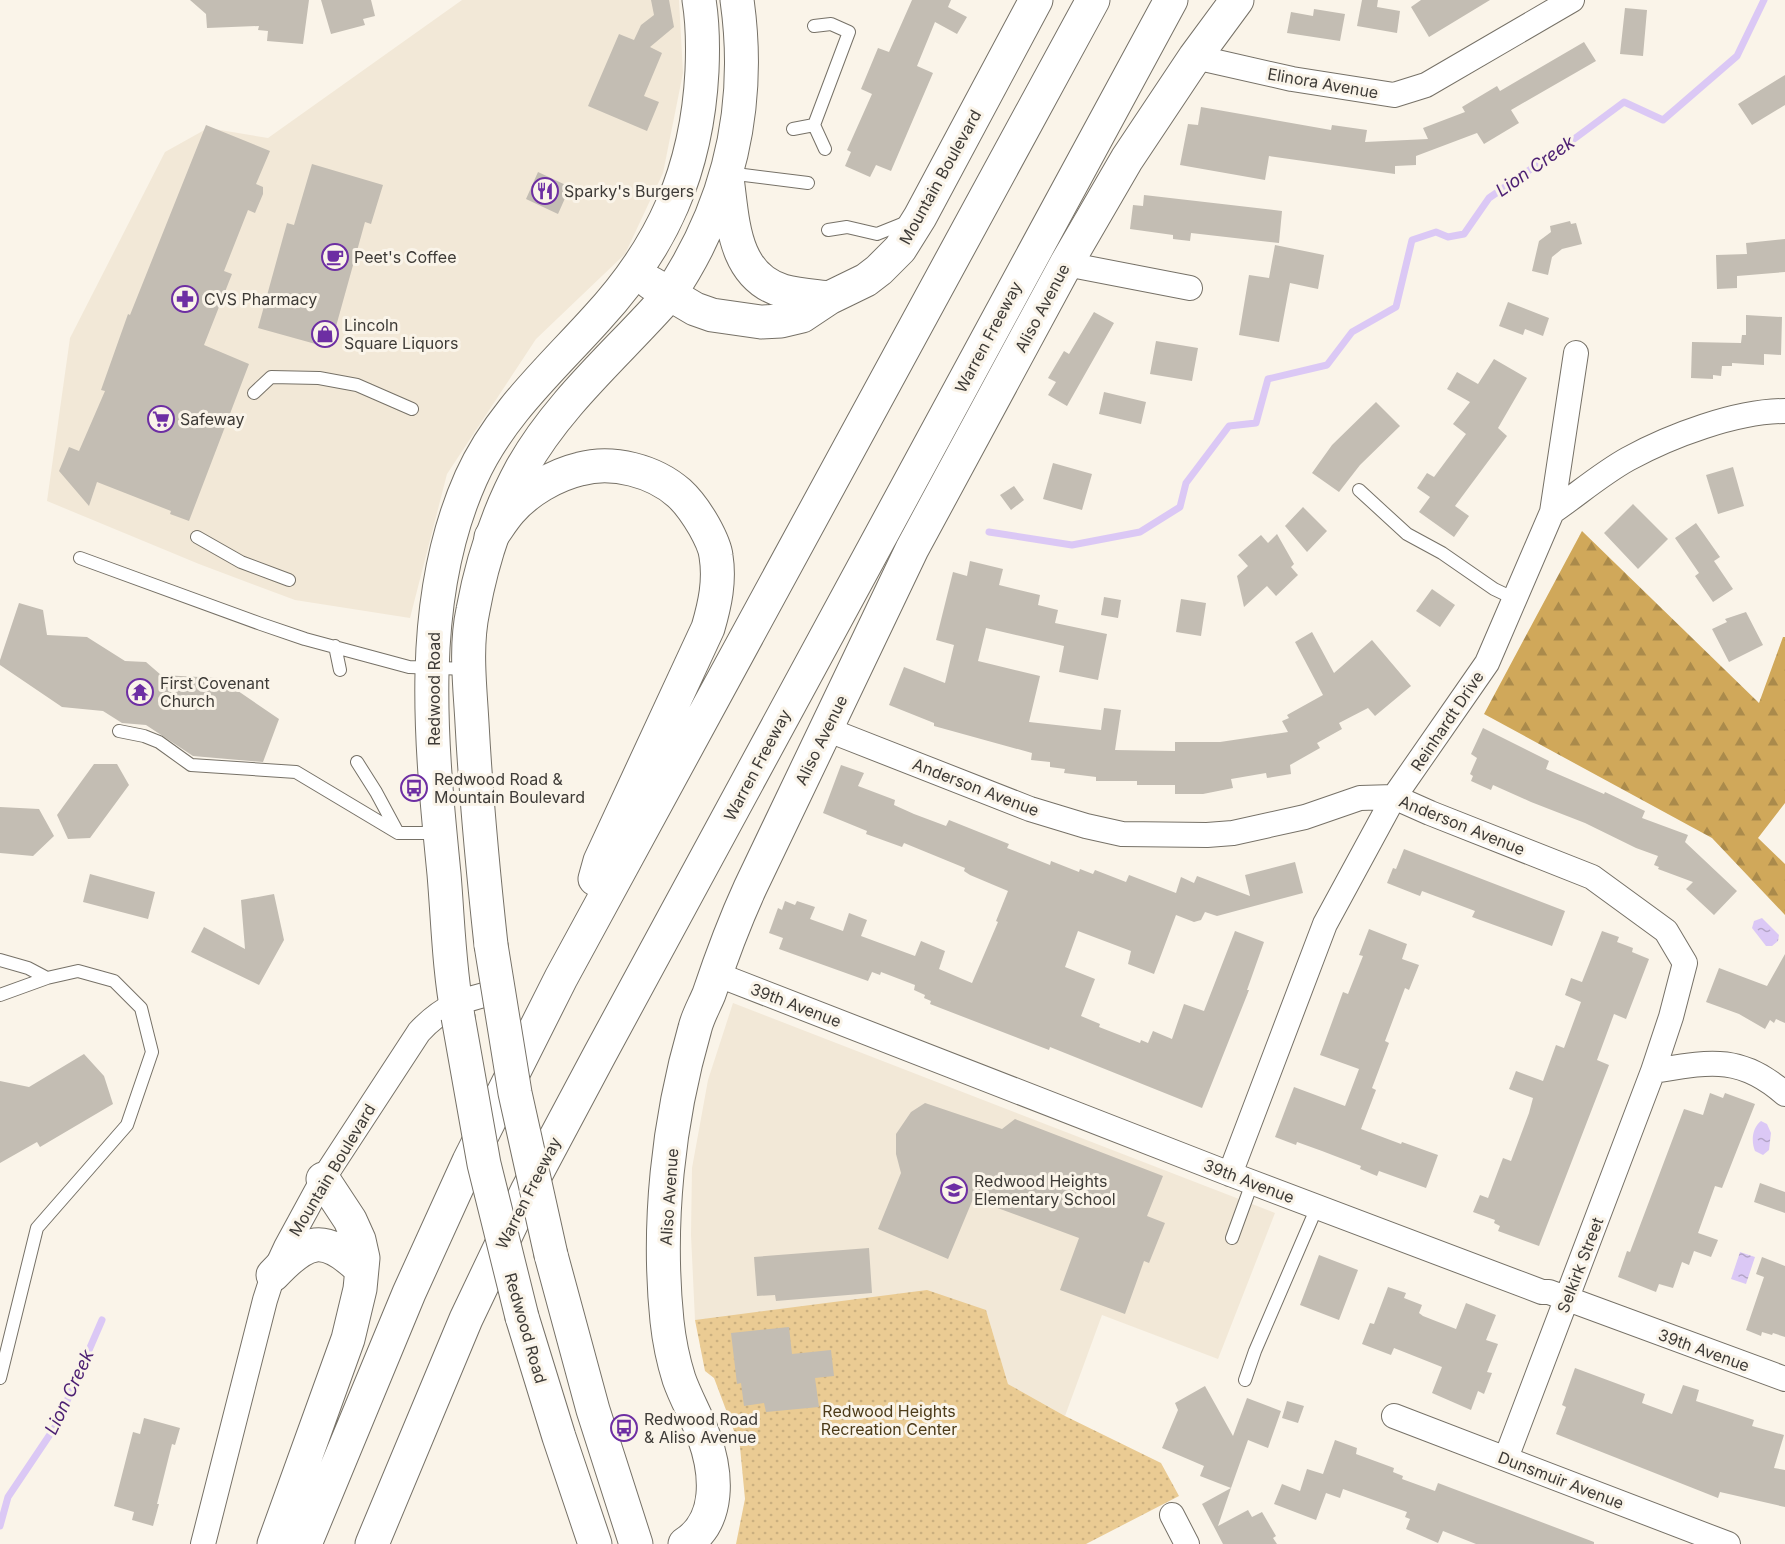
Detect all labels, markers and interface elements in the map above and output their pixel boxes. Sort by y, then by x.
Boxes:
street label: Elinora Avenue [1266,63,1380,103]
street label: Mountain Boulevard [895,106,985,248]
water label: Lion Creek [1492,131,1579,201]
restaurant icon: Sparky's Burgers [530,176,560,206]
place label: Sparky's Burgers [564,181,694,201]
cafe icon: Peet's Coffee [320,242,350,272]
place label: Peet's Coffee [354,247,456,267]
street label: Aliso Avenue [1010,260,1074,356]
street label: Warren Freeway [950,278,1026,396]
pharmacy icon: CVS Pharmacy [170,284,200,314]
place label: CVS Pharmacy [204,289,317,309]
place label: Lincoln Square Liquors [344,315,458,353]
shop icon: Lincoln Square Liquors [310,319,340,349]
supermarket icon: Safeway [146,404,176,434]
place label: Safeway [180,409,245,429]
street label: Redwood Road [424,632,444,746]
street label: Reinhardt Drive [1406,667,1488,775]
place label: First Covenant Church [160,673,270,711]
temple icon: First Covenant Church [125,677,155,707]
street label: Aliso Avenue [791,692,851,788]
street label: Warren Freeway [719,706,795,824]
street label: Anderson Avenue [910,754,1042,820]
place label: Redwood Road & Mountain Boulevard [434,769,585,807]
bus stop icon: Redwood Road & Mountain Boulevard [399,773,429,803]
street label: Anderson Avenue [1396,791,1528,859]
street label: 39th Avenue [748,979,844,1031]
street label: Mountain Boulevard [285,1100,379,1240]
street label: Warren Freeway [491,1134,565,1252]
street label: Aliso Avenue [656,1148,682,1246]
street label: 39th Avenue [1201,1155,1297,1207]
place label: Redwood Heights Elementary School [974,1171,1116,1209]
school or university icon: Redwood Heights Elementary School [939,1175,969,1205]
street label: Selkirk Street [1553,1214,1607,1316]
street label: Redwood Road [501,1270,551,1386]
street label: 39th Avenue [1656,1324,1752,1376]
water label: Lion Creek [40,1345,98,1438]
park label: Redwood Heights Recreation Center [821,1401,957,1439]
place label: Redwood Road & Aliso Avenue [644,1409,758,1447]
bus stop icon: Redwood Road & Aliso Avenue [609,1413,639,1443]
street label: Dunsmuir Avenue [1495,1447,1627,1513]

